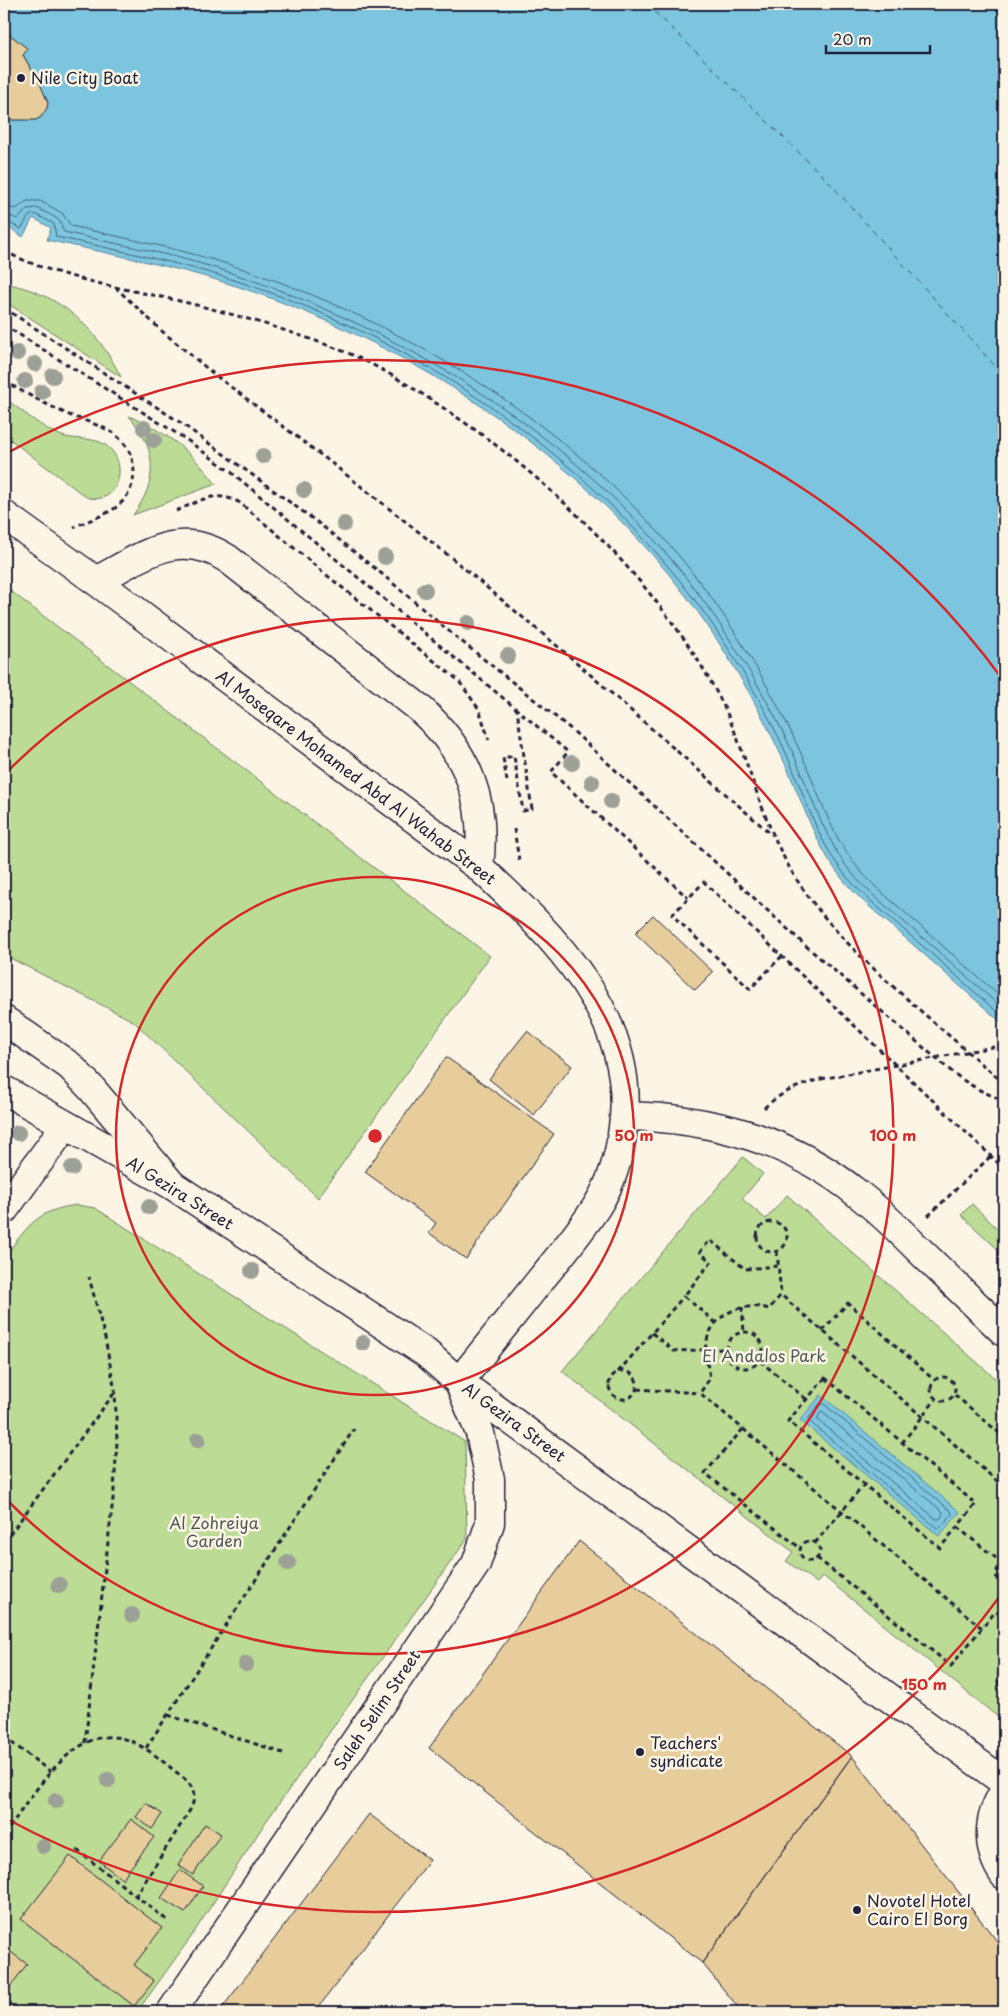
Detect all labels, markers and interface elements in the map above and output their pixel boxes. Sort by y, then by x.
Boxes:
scale bar [826,22,929,54]
text: 20 m [833,27,872,50]
place label: Nile City Boat [31,65,139,89]
marker: Nile City Boat [15,72,27,84]
street label: Al Moseqare Mohamed Abd Al Wahab Street [212,663,502,890]
text: 50 m [615,1123,653,1146]
text: 100 m [870,1123,916,1146]
centre of rings [366,1127,384,1145]
street label: Al Gezira Street [122,1150,239,1235]
park label: El Andalos Park [702,1343,826,1367]
street label: Al Gezira Street [458,1375,572,1467]
park label: Al Zohreiya Garden [169,1510,259,1552]
street label: Saleh Selim Street [327,1644,426,1774]
text: 150 m [901,1672,947,1695]
place label: Teachers' syndicate [650,1730,723,1772]
marker: Teachers' syndicate [634,1746,646,1758]
place label: Novotel Hotel Cairo El Borg [867,1888,971,1930]
marker: Novotel Hotel Cairo El Borg [851,1904,863,1916]

